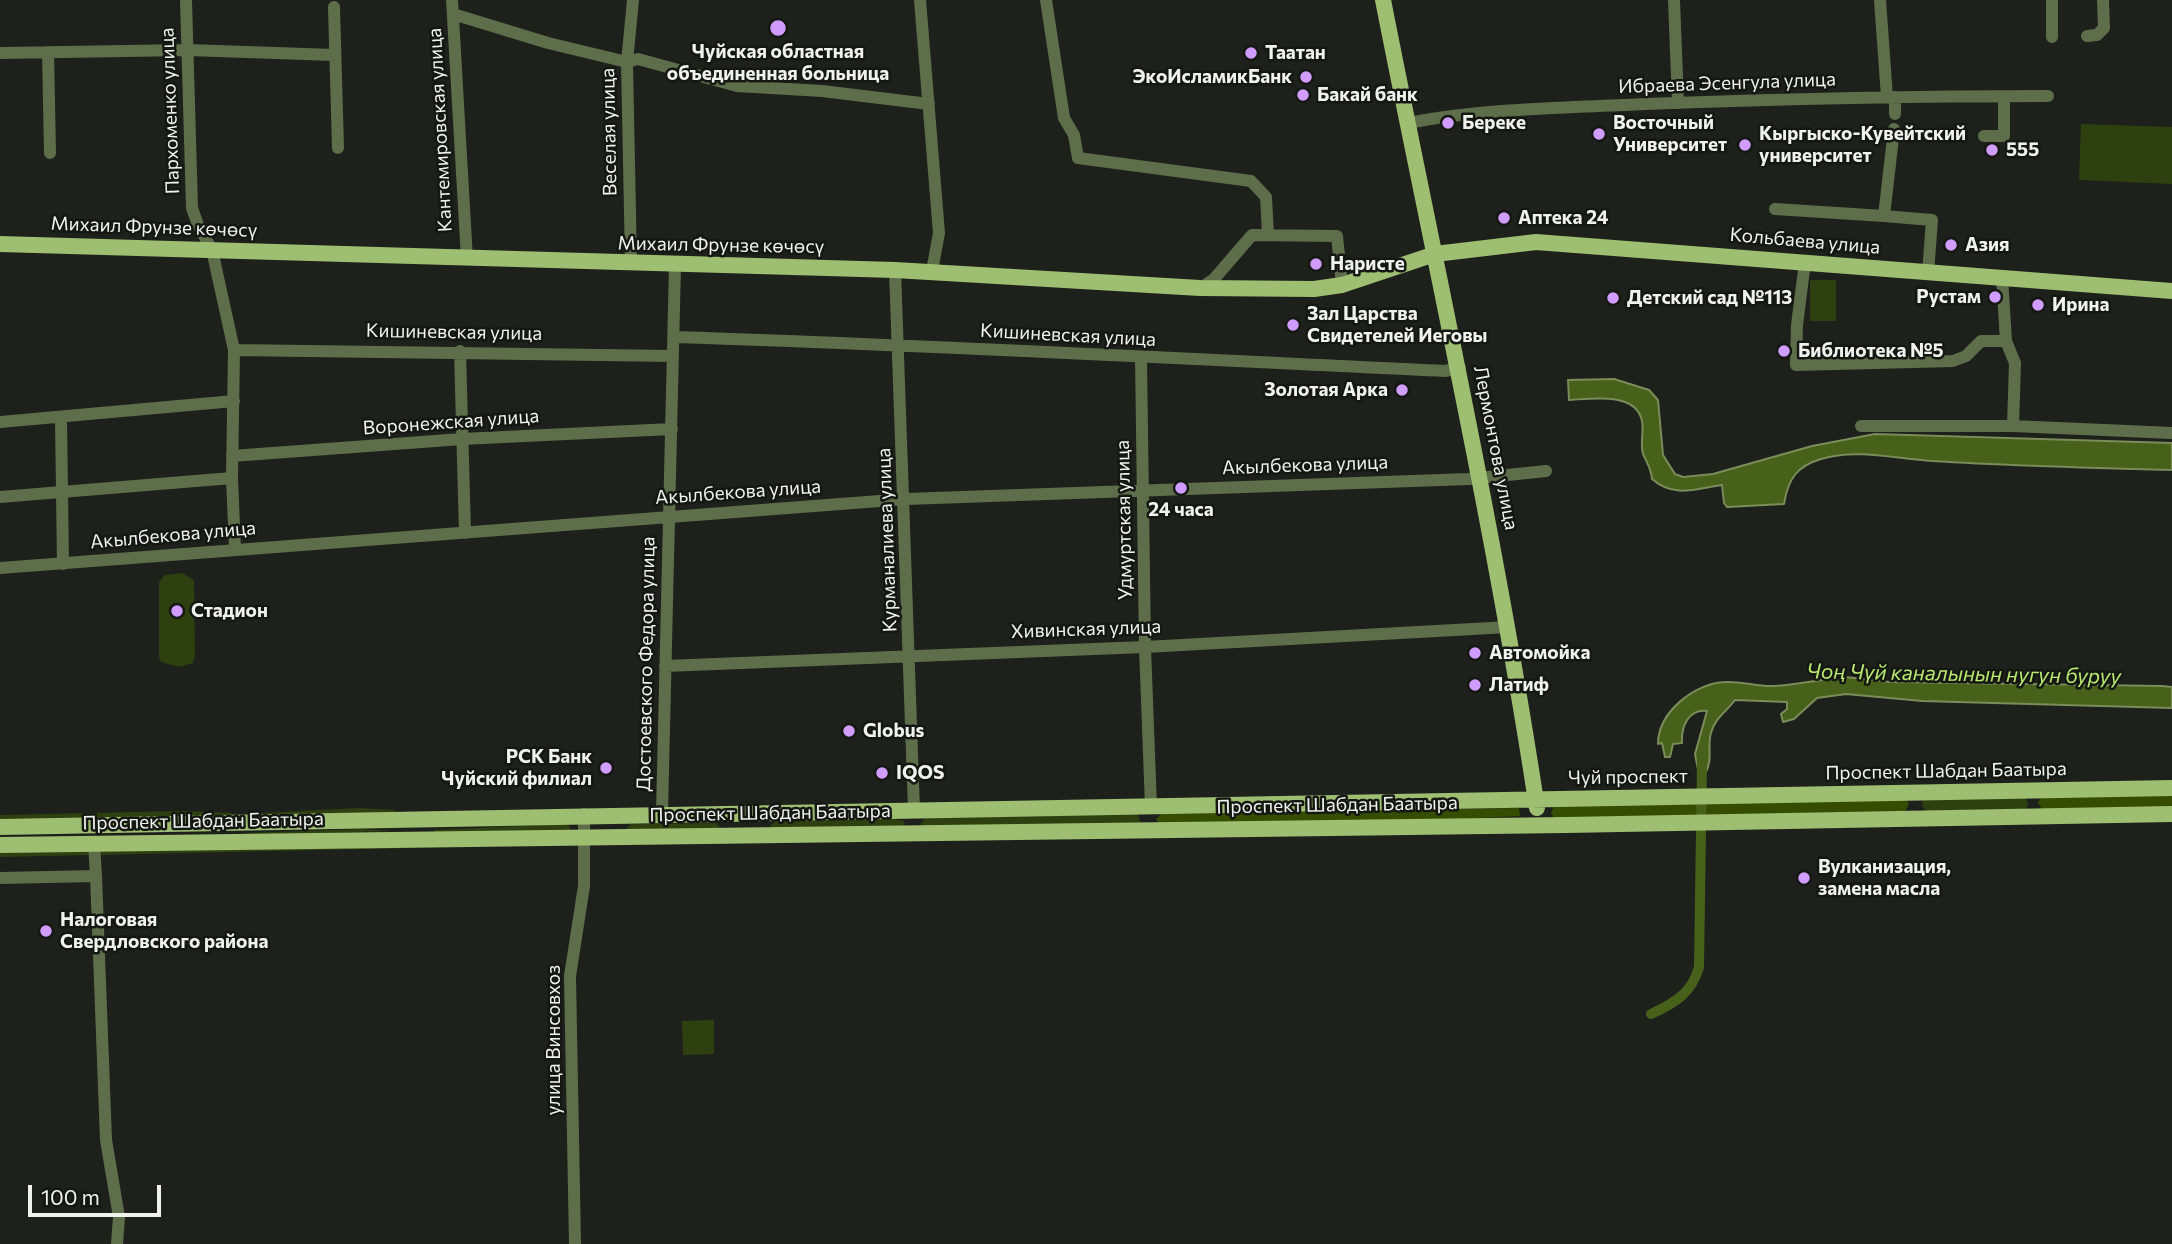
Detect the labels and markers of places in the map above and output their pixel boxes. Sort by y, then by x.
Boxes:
marker: Чуйская областная объединенная больница [768,18,788,38]
place label: Чуйская областная объединенная больница [667,41,889,85]
place label: Таатан [1265,42,1326,64]
marker: Таатан [1243,45,1259,61]
place label: ЭкоИсламикБанк [1132,66,1292,88]
marker: ЭкоИсламикБанк [1298,69,1314,85]
place label: Бакай банк [1317,84,1418,106]
marker: Бакай банк [1295,87,1311,103]
place label: Береке [1462,112,1526,134]
place label: Восточный Университет [1613,112,1727,156]
marker: Береке [1440,115,1456,131]
place label: Кыргыско-Кувейтский университет [1759,123,1966,167]
marker: Восточный Университет [1591,126,1607,142]
marker: Кыргыско-Кувейтский университет [1737,137,1753,153]
place label: 555 [2006,139,2039,161]
marker: 555 [1984,142,2000,158]
place label: Аптека 24 [1518,207,1608,229]
marker: Аптека 24 [1496,210,1512,226]
place label: Азия [1965,234,2009,256]
marker: Азия [1943,237,1959,253]
place label: Наристе [1330,253,1405,275]
marker: Наристе [1308,256,1324,272]
place label: Рустам [1916,286,1981,308]
place label: Детский сад №113 [1627,287,1792,309]
marker: Рустам [1987,289,2003,305]
marker: Детский сад №113 [1605,290,1621,306]
place label: Ирина [2052,294,2109,316]
marker: Ирина [2030,297,2046,313]
place label: Зал Царства Свидетелей Иеговы [1307,303,1487,347]
marker: Зал Царства Свидетелей Иеговы [1285,317,1301,333]
place label: Библиотека №5 [1798,340,1943,362]
marker: Библиотека №5 [1776,343,1792,359]
place label: Золотая Арка [1264,379,1388,401]
marker: Золотая Арка [1394,382,1410,398]
marker: 24 часа [1173,480,1189,496]
place label: 24 часа [1148,499,1214,521]
place label: Стадион [191,600,268,622]
marker: Стадион [169,603,185,619]
place label: Автомойка [1489,642,1590,664]
marker: Автомойка [1467,645,1483,661]
place label: Латиф [1489,674,1549,696]
marker: Латиф [1467,677,1483,693]
place label: Globus [863,720,924,742]
marker: Globus [841,723,857,739]
place label: РСК Банк Чуйский филиал [441,746,592,790]
marker: РСК Банк Чуйский филиал [598,760,614,776]
place label: IQOS [896,762,944,784]
marker: IQOS [874,765,890,781]
place label: Вулканизация, замена масла [1818,856,1951,900]
marker: Вулканизация, замена масла [1796,870,1812,886]
place label: Налоговая Свердловского района [60,909,268,953]
marker: Налоговая Свердловского района [38,923,54,939]

